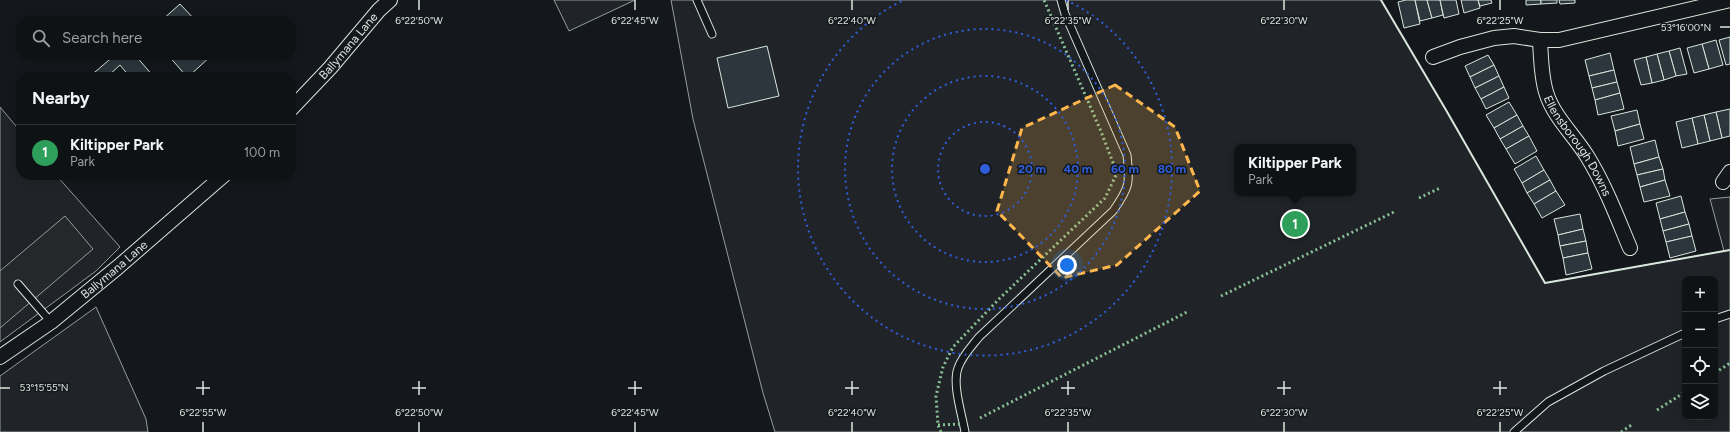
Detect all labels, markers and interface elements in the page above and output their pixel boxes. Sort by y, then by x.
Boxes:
street label: Ballymana Lane [316,10,381,82]
text: 6°22'50"W [395,14,443,27]
text: 6°22'45"W [611,14,659,27]
text: 6°22'40"W [828,14,876,27]
text: 6°22'35"W [1045,14,1092,27]
text: 6°22'30"W [1260,14,1308,27]
text: 6°22'25"W [1477,14,1524,27]
search box [16,16,296,60]
text: 53°16'00"N [1661,21,1711,34]
icon: search [30,27,52,49]
text: Search here [62,29,142,47]
text: Nearby [32,88,90,108]
street label: Ellensborough Downs [1541,93,1614,199]
text: Kiltipper Park [70,136,164,154]
popup [1234,144,1356,196]
text: 1 [42,145,48,160]
text: 100 m [244,145,280,160]
text: Park [70,154,95,169]
text: Kiltipper Park [1248,154,1342,172]
centre of rings [978,162,992,176]
text: 20 m [1018,162,1046,176]
text: 40 m [1064,162,1092,176]
text: 60 m [1111,162,1139,176]
text: 80 m [1158,162,1186,176]
text: Park [1248,172,1273,187]
pin: 1 [1282,209,1308,239]
street label: Ballymana Lane [78,237,151,302]
your location [1057,255,1077,275]
map controls [1682,276,1718,420]
button: + [1682,276,1718,312]
button: − [1682,312,1718,348]
button: locate [1682,348,1718,384]
text: 53°15'55"N [19,381,69,394]
button: layers [1682,384,1718,420]
text: 6°22'55"W [180,406,227,419]
text: 6°22'50"W [395,406,443,419]
text: 6°22'45"W [611,406,659,419]
text: 6°22'40"W [828,406,876,419]
text: 6°22'35"W [1045,406,1092,419]
text: 6°22'30"W [1260,406,1308,419]
text: 6°22'25"W [1477,406,1524,419]

